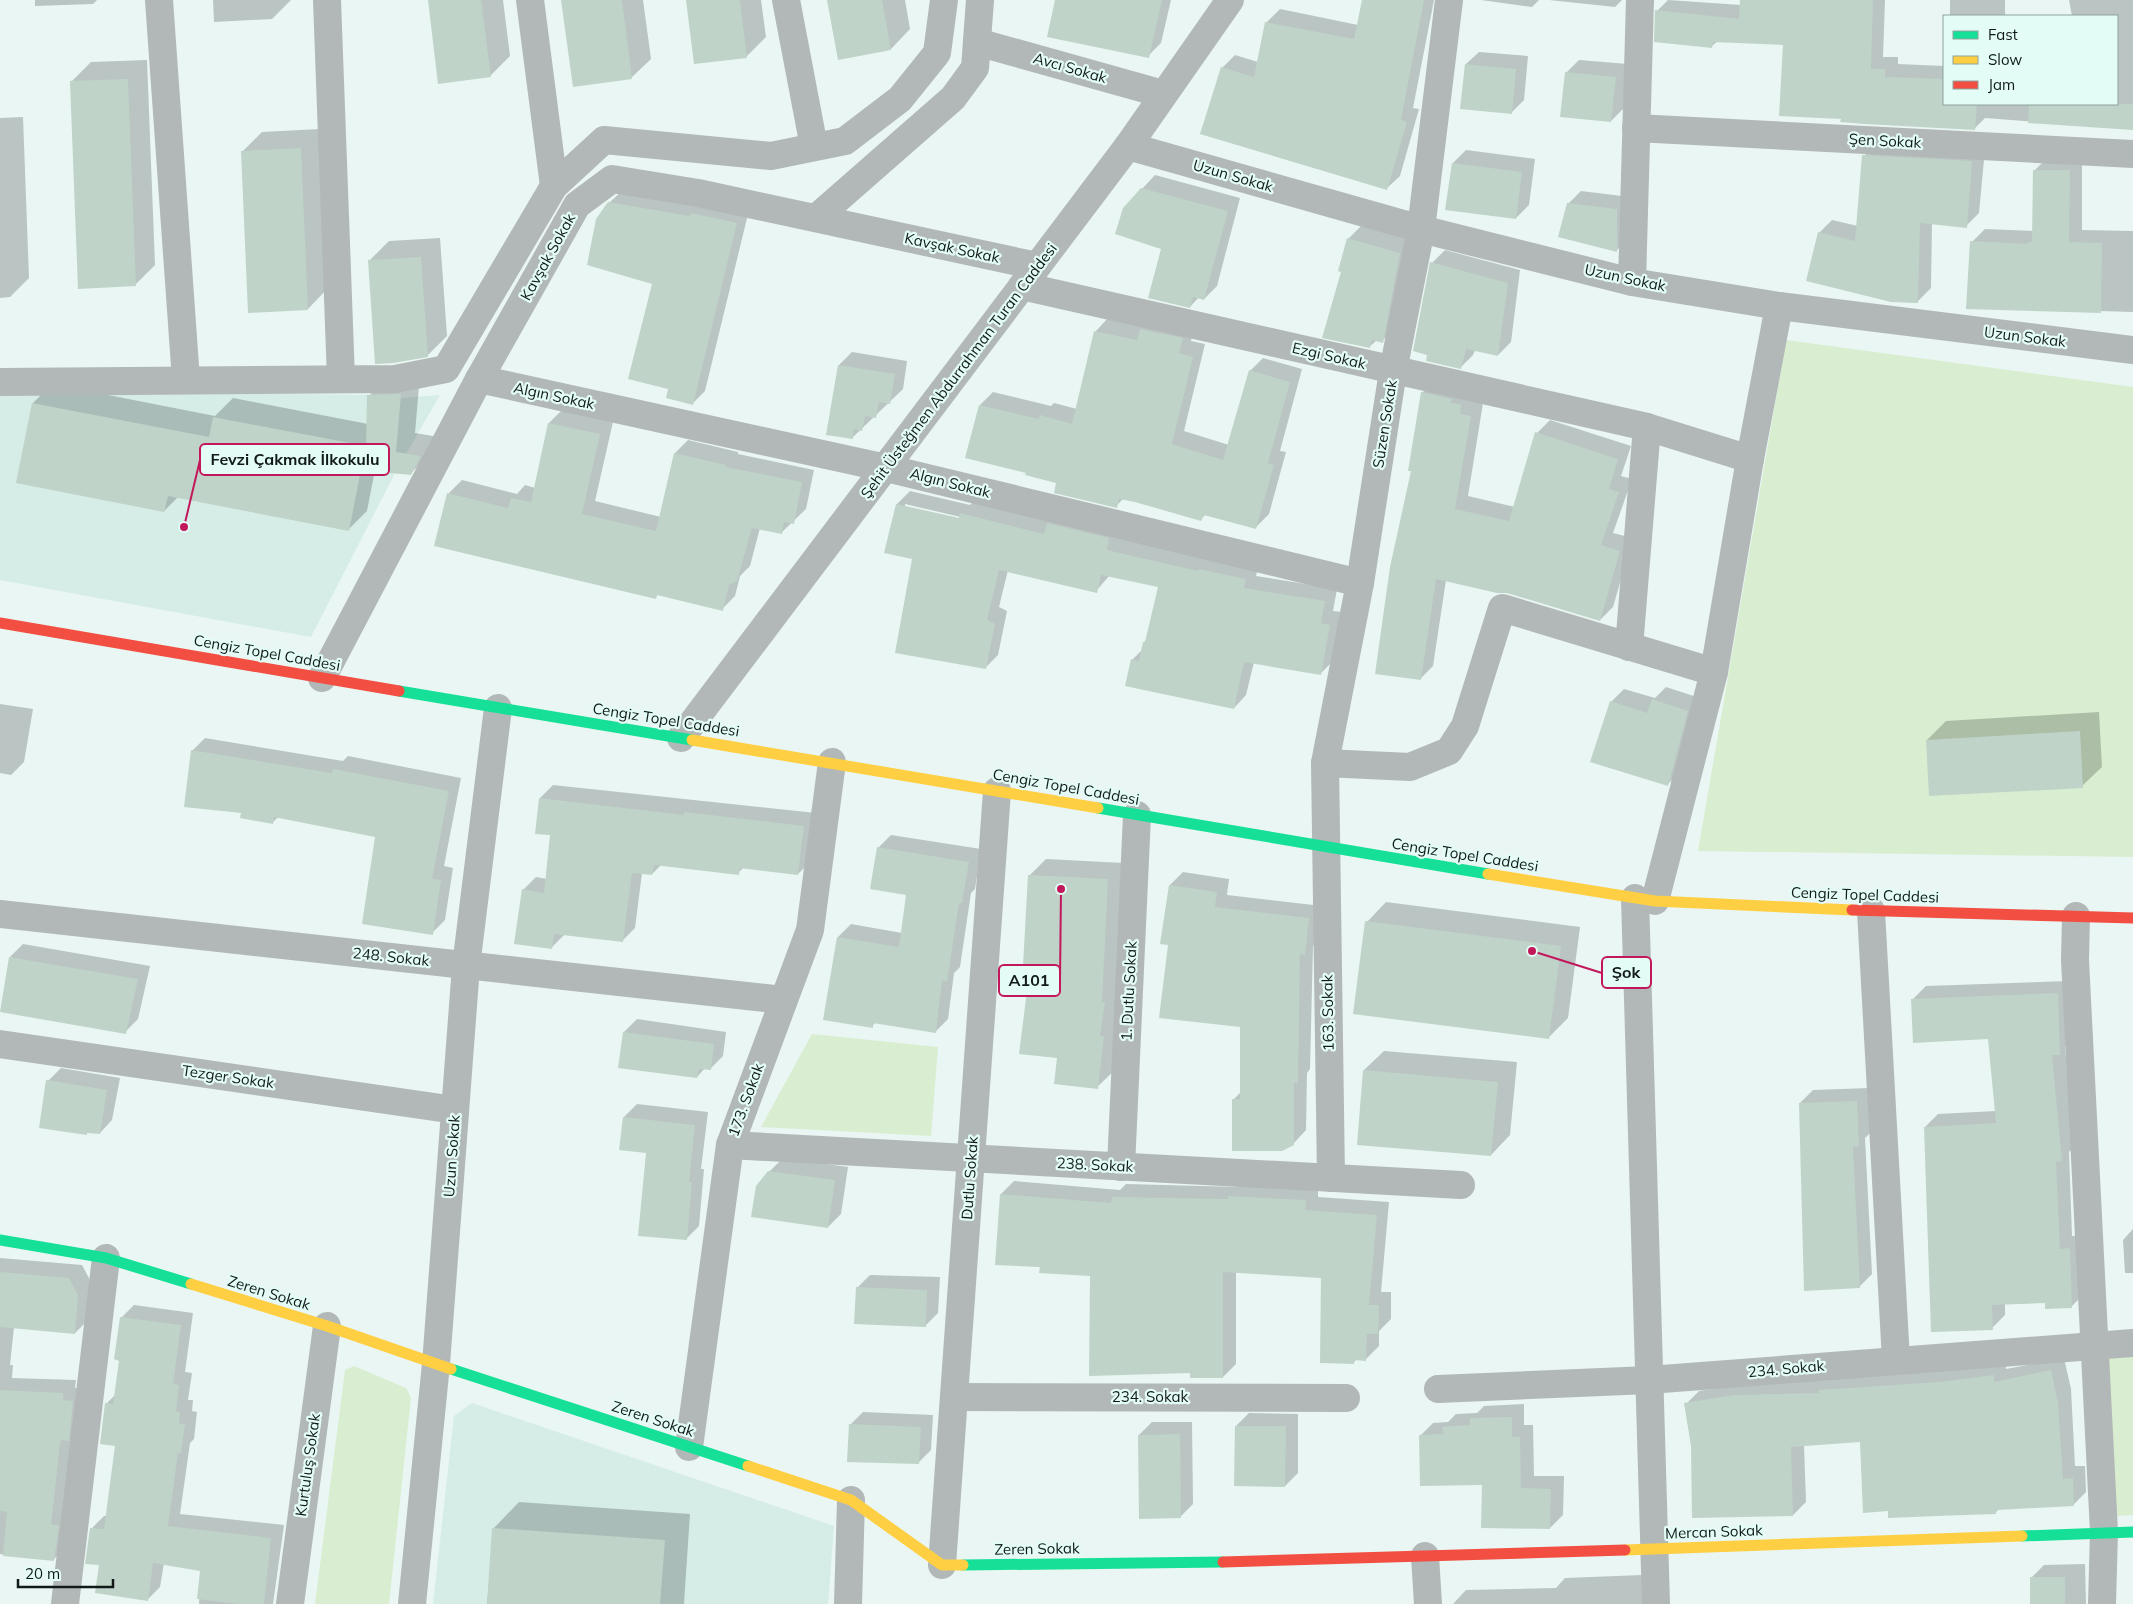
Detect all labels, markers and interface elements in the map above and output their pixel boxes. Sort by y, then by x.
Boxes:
legend [1943,15,2118,105]
text: Fast [1988,25,2018,44]
street label: Avcı Sokak [1031,48,1109,87]
text: Slow [1988,50,2022,69]
text: Jam [1988,75,2015,94]
street label: Şen Sokak [1848,129,1922,152]
street label: Uzun Sokak [1191,155,1276,196]
street label: Kavşak Sokak [516,210,579,304]
street label: Kavşak Sokak [903,228,1002,267]
street label: Şehit Üsteğmen Abdurrahman Turan Caddesi [856,239,1061,502]
street label: Uzun Sokak [1583,260,1668,295]
street label: Uzun Sokak [1983,322,2067,351]
street label: Ezgi Sokak [1290,338,1368,373]
street label: Algın Sokak [512,378,597,413]
street label: Süzen Sokak [1368,378,1401,469]
callout: Fevzi Çakmak İlkokulu [200,444,389,475]
text: Fevzi Çakmak İlkokulu [211,449,379,469]
street label: Algın Sokak [908,463,993,502]
street label: Cengiz Topel Caddesi [192,630,342,675]
street label: Cengiz Topel Caddesi [591,699,741,740]
street label: Cengiz Topel Caddesi [991,764,1141,809]
street label: Cengiz Topel Caddesi [1390,834,1540,875]
street label: Cengiz Topel Caddesi [1791,882,1939,907]
street label: 1. Dutlu Sokak [1116,940,1141,1041]
street label: 248. Sokak [352,943,430,970]
callout: Şok [1602,957,1651,988]
text: Şok [1612,962,1641,982]
callout: A101 [999,965,1060,996]
text: A101 [1009,970,1049,990]
street label: 163. Sokak [1317,974,1338,1051]
street label: 173. Sokak [723,1060,768,1139]
street label: Tezger Sokak [181,1061,275,1092]
street label: Uzun Sokak [439,1114,464,1198]
street label: Dutlu Sokak [957,1135,982,1220]
street label: 238. Sokak [1056,1153,1134,1176]
street label: Zeren Sokak [226,1271,313,1314]
street label: 234. Sokak [1747,1356,1825,1381]
street label: 234. Sokak [1112,1387,1189,1406]
street label: Zeren Sokak [610,1396,697,1441]
street label: Kurtuluş Sokak [291,1412,324,1518]
street label: Mercan Sokak [1665,1520,1763,1543]
street label: Zeren Sokak [994,1538,1080,1559]
scale bar [18,1556,112,1588]
text: 20 m [25,1564,60,1583]

